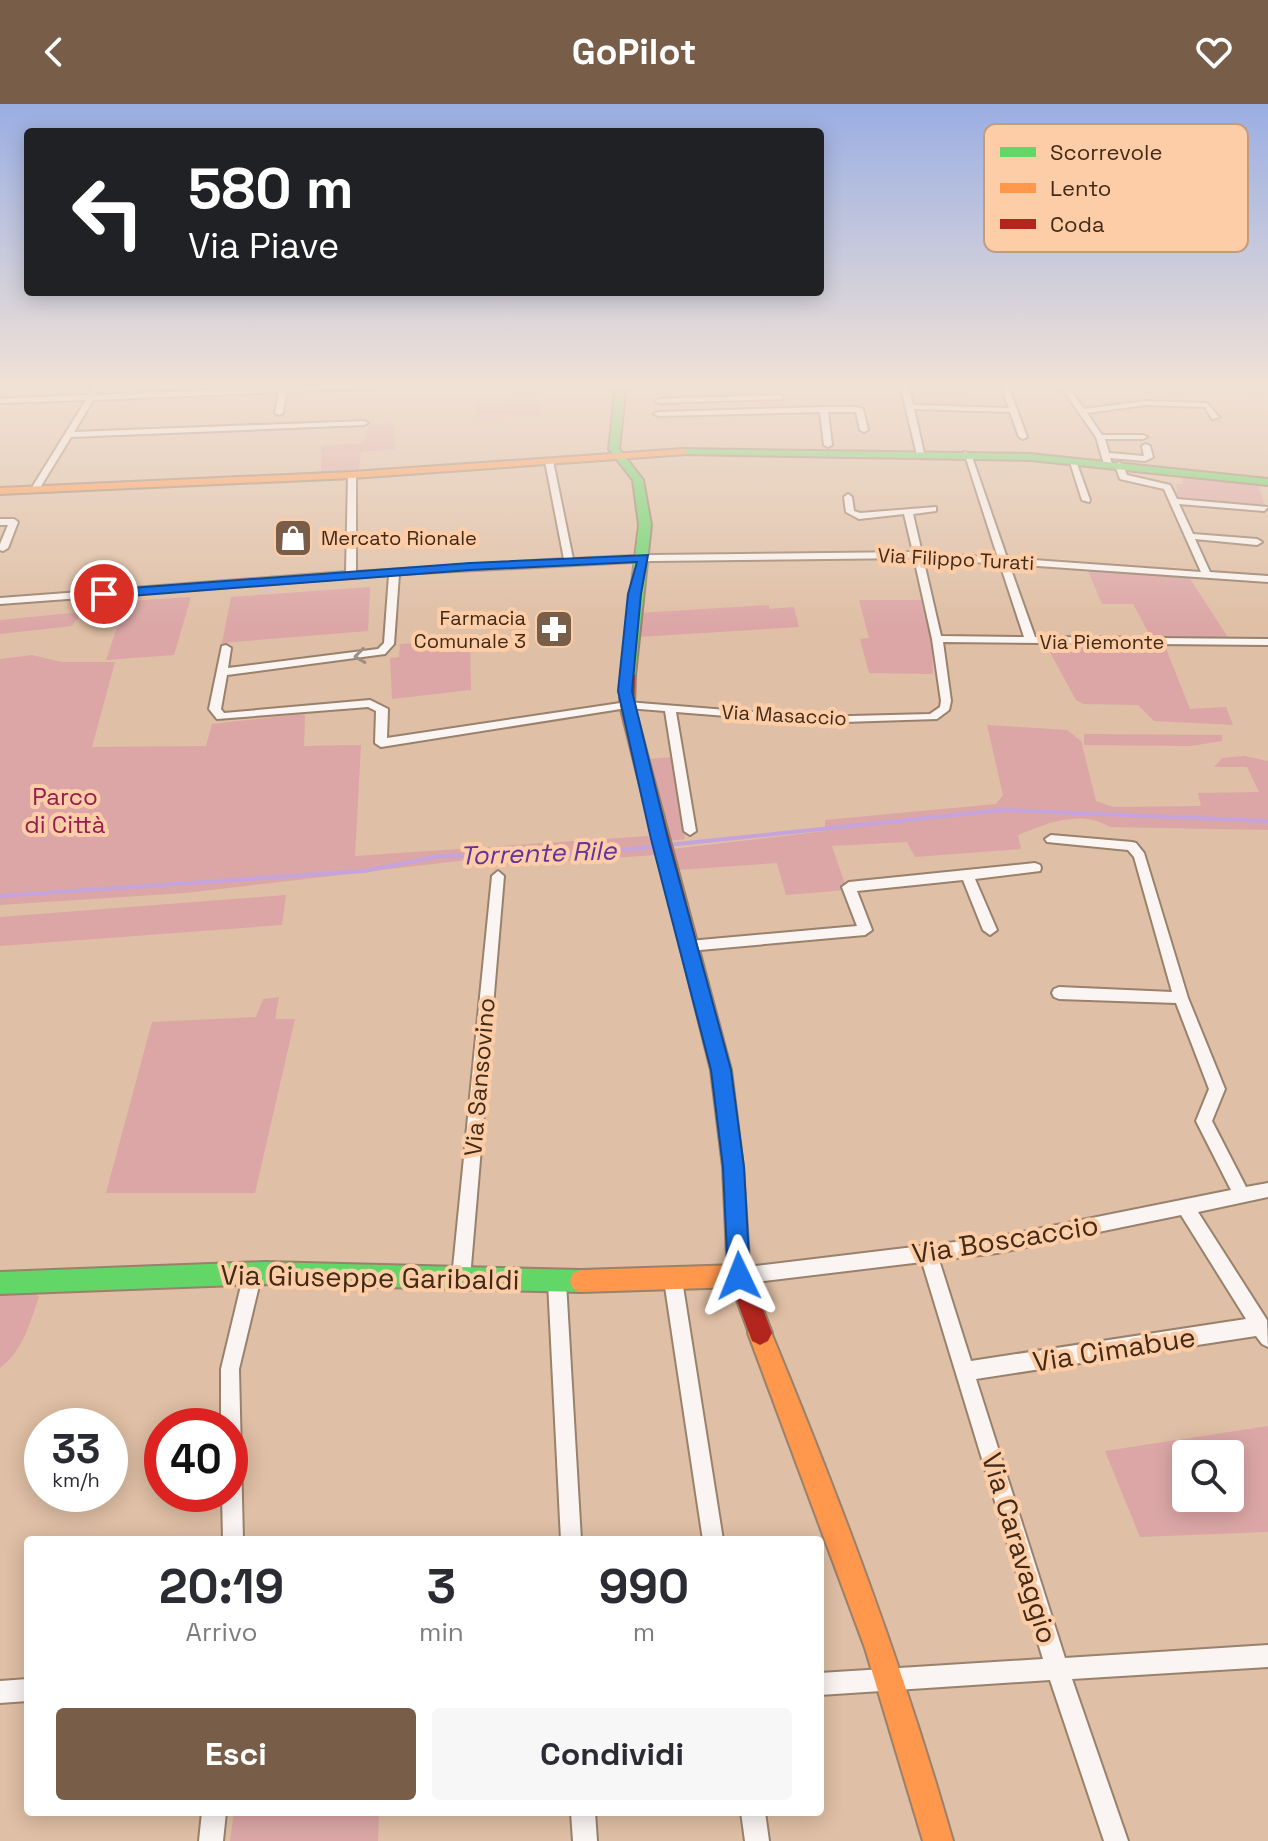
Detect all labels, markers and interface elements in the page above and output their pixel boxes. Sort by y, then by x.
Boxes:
text: GoPilot [572,29,696,75]
icon: back [32,30,76,74]
icon: heart [1192,30,1236,74]
legend [984,124,1248,252]
text: Scorrevole [1050,138,1162,166]
text: 580 m [188,153,354,224]
icon: left [56,160,160,264]
text: Lento [1050,174,1111,202]
text: Coda [1050,210,1105,238]
text: Via Piave [188,223,339,269]
shop icon: Mercato Rionale [272,517,314,559]
place label: Mercato Rionale [321,525,477,551]
street label: Via Filippo Turati [877,542,1035,576]
pin [70,560,138,628]
icon: arrive [82,572,126,616]
place label: Farmacia Comunale 3 [414,605,526,654]
pharmacy icon: Farmacia Comunale 3 [533,608,575,650]
street label: Via Piemonte [1040,629,1164,655]
one-way arrow [353,647,367,664]
street label: Via Masaccio [721,699,847,731]
park label: Parco di Città [24,781,106,840]
water label: Torrente Rile [459,833,619,873]
street label: Via Sansovino [457,996,502,1158]
street label: Via Boscaccio [909,1207,1101,1271]
position arrow [697,1234,781,1318]
street label: Via Giuseppe Garibaldi [220,1256,520,1298]
street label: Via Cimabue [1030,1318,1198,1380]
speed limit sign: 40 [144,1408,248,1512]
text: 33 [52,1424,100,1475]
map controls [1172,1440,1244,1512]
button: search [1172,1440,1244,1512]
street label: Via Caravaggio [974,1448,1066,1648]
text: km/h [52,1467,100,1493]
text: 20:19 [159,1556,284,1617]
text: 3 [427,1556,456,1617]
text: 990 [599,1556,689,1617]
text: Arrivo [186,1615,257,1649]
text: min [419,1615,464,1649]
text: m [633,1615,655,1649]
button: Esci [56,1708,416,1800]
button: Condividi [432,1708,792,1800]

